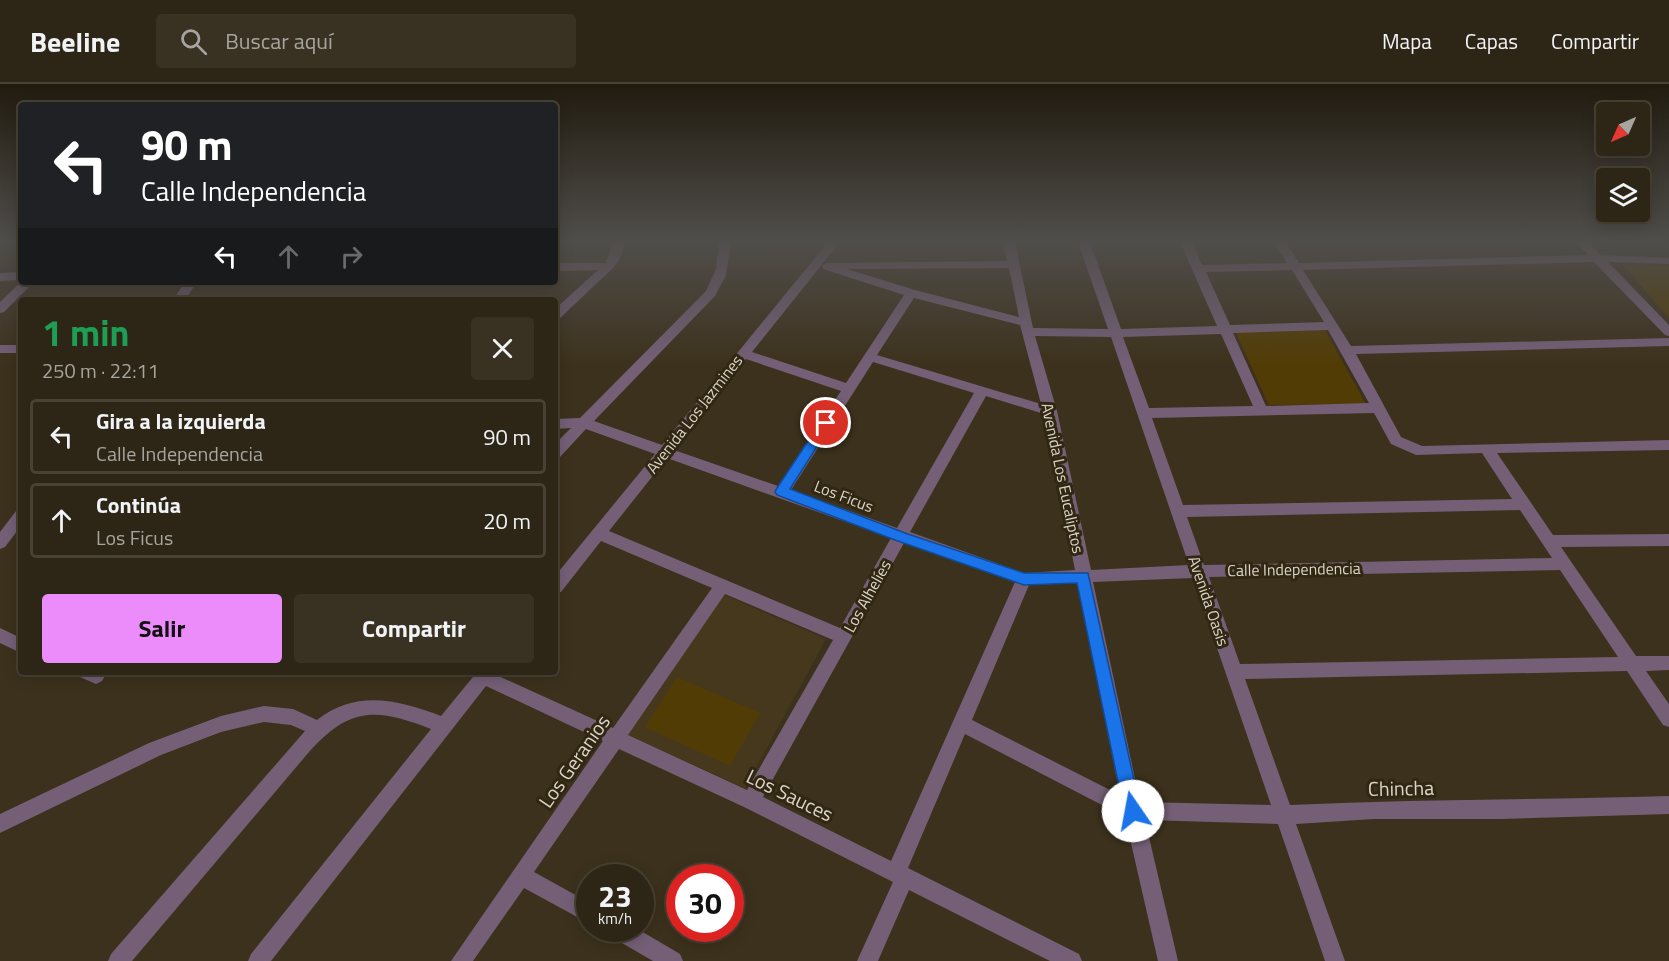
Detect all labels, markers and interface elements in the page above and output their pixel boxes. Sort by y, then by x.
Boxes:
search box [156,14,576,68]
text: Beeline [30,20,120,63]
text: Buscar aquí [225,24,333,58]
icon: search [177,25,210,58]
text: Mapa [1382,25,1432,57]
text: Capas [1465,25,1518,57]
text: Compartir [1551,25,1639,57]
north arrow [1596,102,1650,156]
map controls [1596,102,1650,222]
text: 90 m [141,112,233,176]
icon: left [42,126,120,204]
button: layers [1596,168,1650,222]
text: Calle Independencia [141,170,366,211]
icon: left [209,240,242,273]
icon: ahead [272,240,305,273]
icon: right [335,240,368,273]
text: 1 min [42,305,129,360]
button: close [471,317,534,380]
street label: Avenida Los Jazmines [640,350,748,478]
text: 250 m · 22:11 [42,355,159,386]
pin [800,397,851,448]
street label: Avenida Los Eucaliptos [1035,401,1091,555]
text: Gira a la izquierda [96,404,266,438]
icon: arrive [809,406,842,439]
icon: left [45,420,78,453]
text: 90 m [483,420,531,454]
text: Calle Independencia [96,438,263,469]
street label: Los Ficus [811,474,877,518]
text: Continúa [96,488,181,522]
icon: ahead [45,504,78,537]
text: 20 m [483,504,531,538]
text: Los Ficus [96,522,173,553]
street label: Avenida Oasis [1182,553,1236,649]
street label: Los Alhelíes [837,555,897,637]
street label: Calle Independencia [1227,556,1361,582]
button: Salir [42,594,282,663]
button: Compartir [294,594,534,663]
street label: Los Geranios [530,708,618,814]
street label: Los Sauces [741,761,839,829]
street label: Chincha [1368,772,1434,804]
position arrow [1101,779,1165,843]
speed limit sign: 30 [666,864,744,942]
text: 23 [598,873,632,919]
text: km/h [598,907,632,930]

